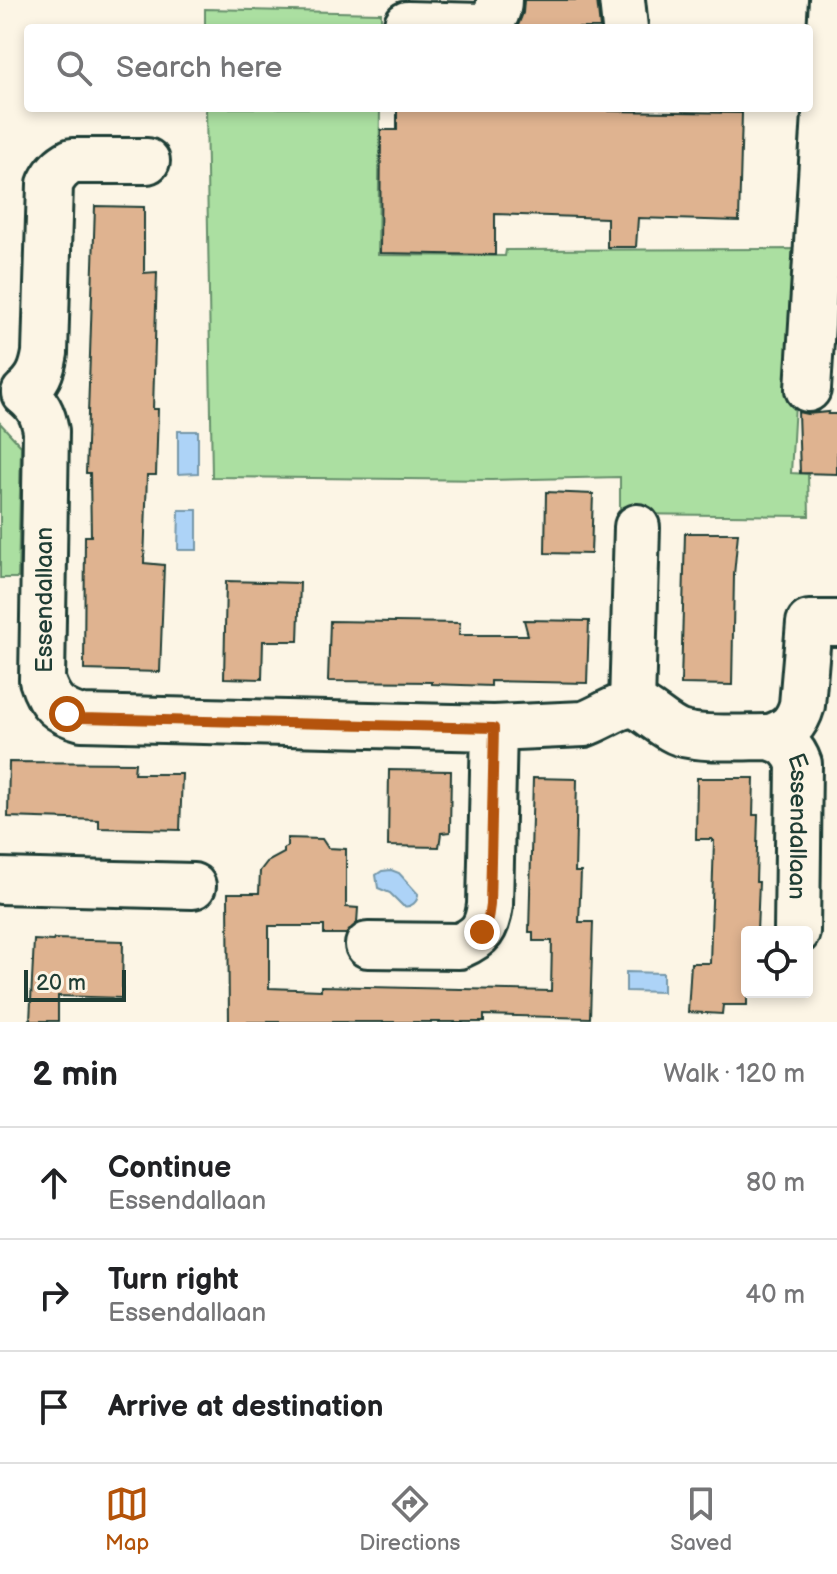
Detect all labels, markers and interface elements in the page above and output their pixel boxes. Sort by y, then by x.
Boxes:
search box [24,24,813,112]
icon: search [52,46,96,90]
text: Search here [116,50,282,86]
street label: Essendallaan [30,527,59,673]
route start [49,696,85,732]
street label: Essendallaan [781,749,814,900]
route end [464,914,500,950]
map controls [741,926,813,998]
button: locate [741,926,813,998]
scale bar [24,966,126,1002]
text: 20 m [36,970,86,997]
text: 2 min [32,1054,118,1095]
text: Walk · 120 m [663,1059,805,1090]
text: Continue [108,1150,231,1186]
icon: ahead [32,1161,76,1205]
text: 80 m [746,1168,805,1199]
text: Essendallaan [108,1186,266,1217]
text: Turn right [108,1262,239,1298]
icon: right [32,1273,76,1317]
text: 40 m [745,1280,805,1311]
text: Essendallaan [108,1298,266,1329]
icon: arrive [32,1385,76,1429]
text: Arrive at destination [108,1389,384,1425]
tab: Map [105,1482,149,1557]
tab: Directions [359,1482,460,1557]
tab: Saved [670,1482,732,1557]

